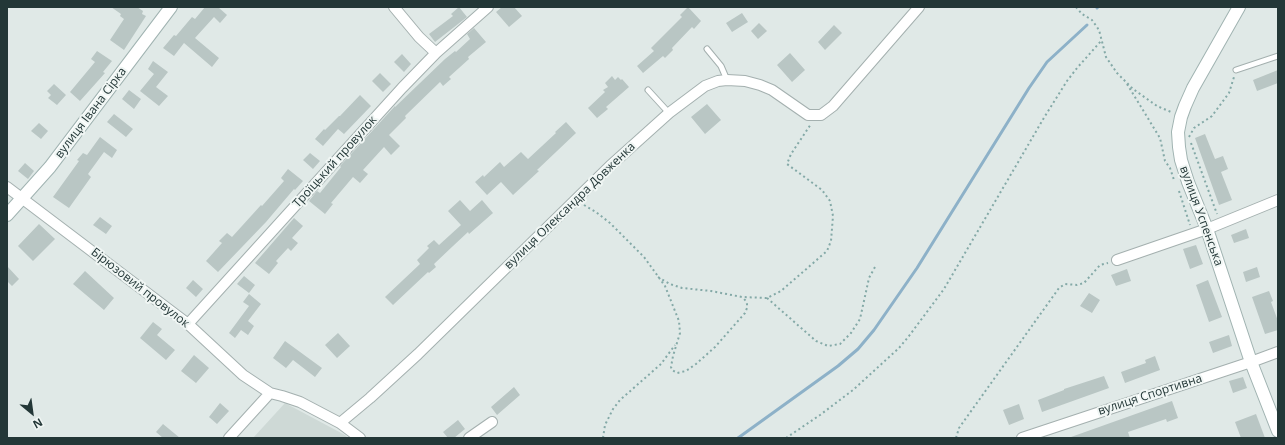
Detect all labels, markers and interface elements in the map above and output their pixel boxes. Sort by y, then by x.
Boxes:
street label: вулиця Івана Сірка [52,65,130,161]
street label: Троїцький провулок [290,113,380,211]
street label: вулиця Олександра Довженка [502,140,638,272]
street label: вулиця Успенська [1176,164,1226,268]
street label: Бірюзовий провулок [88,245,192,331]
street label: вулиця Спортивна [1096,371,1204,419]
north arrow [12,393,52,433]
text: N [31,415,46,433]

